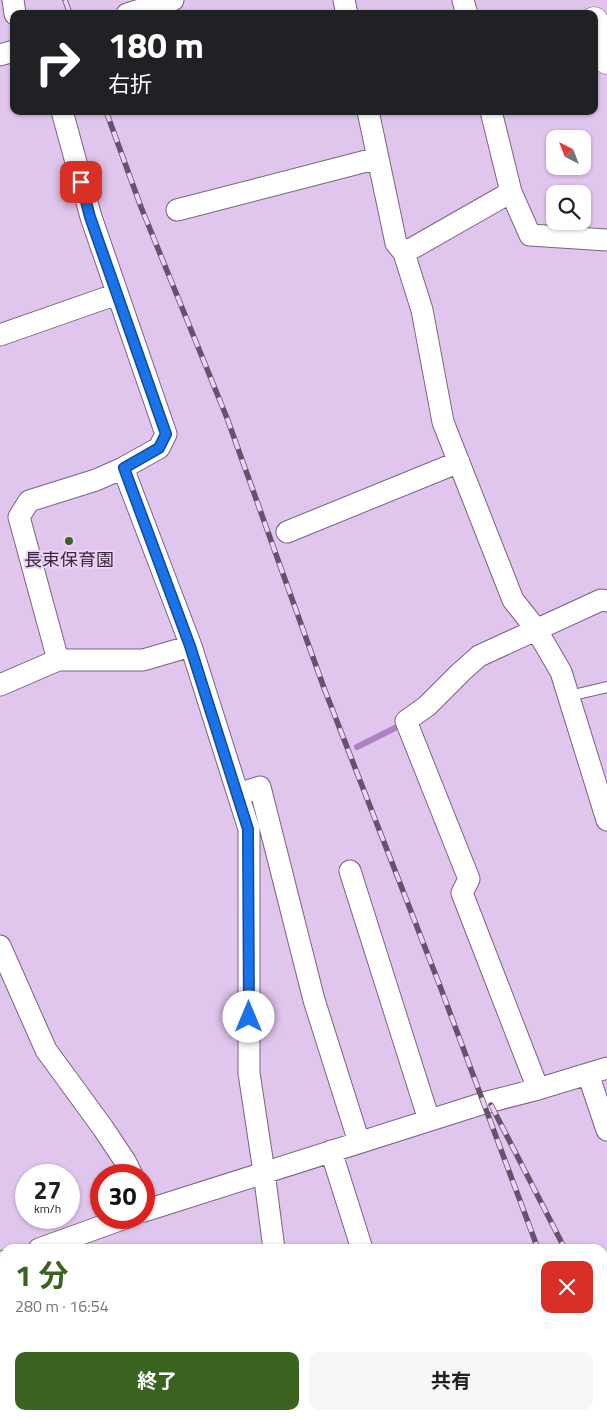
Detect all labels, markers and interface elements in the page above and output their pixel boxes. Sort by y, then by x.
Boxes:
text: 180 m [108,18,204,72]
icon: right [25,30,90,95]
text: 右折 [108,67,152,101]
north arrow [546,130,591,175]
map controls [546,130,591,230]
pin [60,161,102,203]
icon: arrive [67,168,95,196]
button: search [546,185,591,230]
marker: 長束保育園 [63,535,75,547]
place label: 長束保育園 [24,546,114,573]
position arrow [222,990,274,1042]
speed limit sign: 30 [90,1164,155,1229]
text: 27 [33,1171,62,1209]
text: km/h [34,1199,61,1218]
text: 1 分 [15,1252,68,1298]
button: close [541,1261,593,1313]
text: 280 m · 16:54 [15,1294,109,1318]
button: 終了 [15,1352,299,1410]
button: 共有 [309,1352,593,1410]

